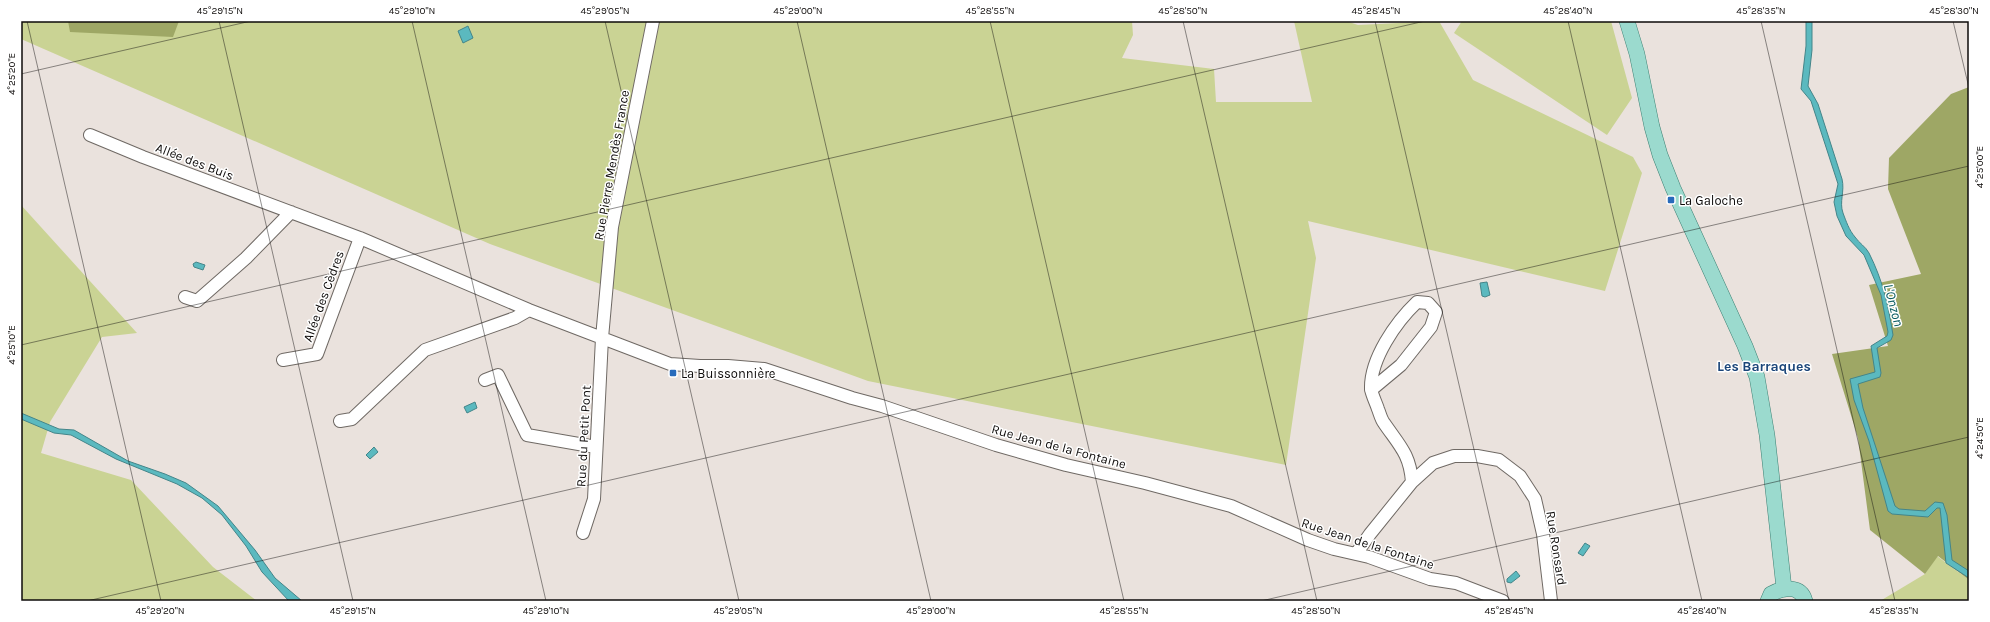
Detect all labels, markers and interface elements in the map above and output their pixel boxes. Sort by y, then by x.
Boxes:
text: 45°29'15"N [197,5,243,17]
text: 45°29'10"N [389,5,435,17]
text: 45°29'05"N [580,5,630,17]
text: 45°29'00"N [773,5,823,17]
text: 45°28'55"N [965,5,1015,17]
text: 45°28'50"N [1158,5,1208,17]
text: 45°28'45"N [1351,5,1401,17]
text: 45°28'40"N [1543,5,1593,17]
text: 45°28'35"N [1736,5,1786,17]
text: 45°28'30"N [1929,5,1979,17]
text: 4°25'20"E [6,53,18,95]
street label: Rue Pierre Mendès France [591,89,632,241]
street label: Allée des Buis [154,140,236,183]
text: 4°25'00"E [1974,146,1986,188]
place label: La Galoche [1679,193,1743,208]
marker: La Galoche [1666,195,1676,205]
street label: Allée des Cèdres [300,248,347,344]
water label: L'Onzon [1880,282,1907,328]
text: 4°25'10"E [6,325,18,365]
district label: Les Barraques [1717,358,1811,375]
place label: La Buissonnière [681,366,776,381]
marker: La Buissonnière [668,368,678,378]
street label: Rue du Petit Pont [573,385,594,487]
text: 4°24'50"E [1974,417,1986,459]
street label: Rue Jean de la Fontaine [990,421,1128,472]
street label: Rue Ronsard [1543,510,1570,586]
street label: Rue Jean de la Fontaine [1300,515,1436,572]
text: 45°29'20"N [135,605,185,617]
text: 45°29'15"N [330,605,376,617]
text: 45°29'10"N [523,605,569,617]
text: 45°29'05"N [713,605,763,617]
text: 45°29'00"N [906,605,956,617]
text: 45°28'55"N [1099,605,1149,617]
text: 45°28'50"N [1291,605,1341,617]
text: 45°28'45"N [1484,605,1534,617]
text: 45°28'40"N [1677,605,1727,617]
text: 45°28'35"N [1869,605,1919,617]

